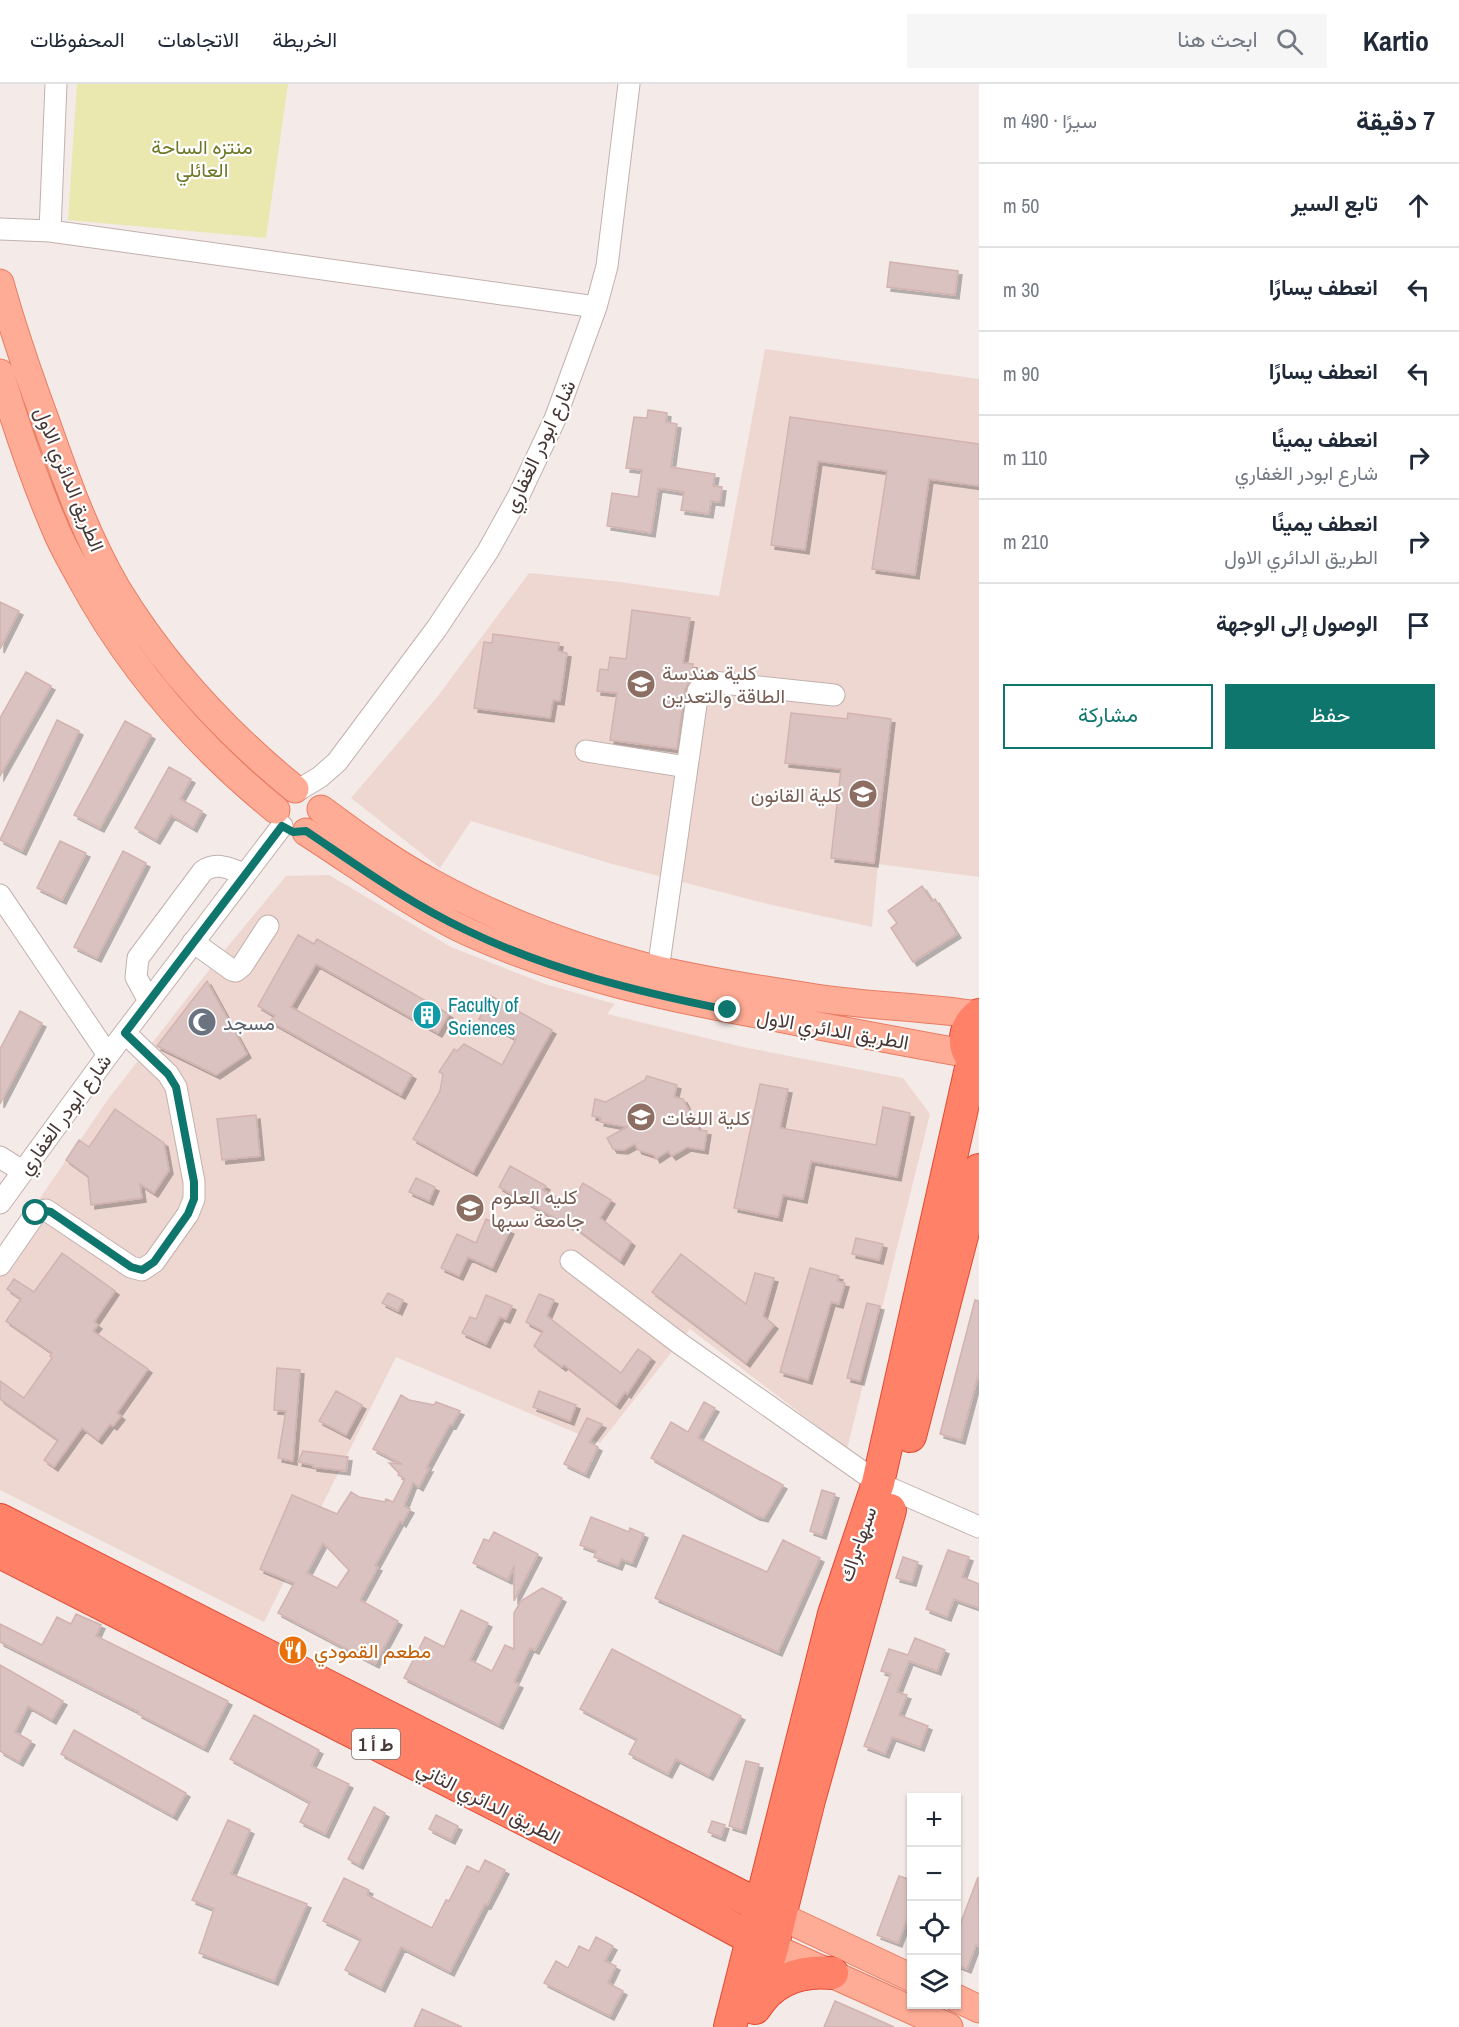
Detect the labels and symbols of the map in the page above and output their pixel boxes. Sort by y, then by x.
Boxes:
park label: منتزه الساحة العائلي [151,133,253,187]
street label: شارع ابودر الغفاري [497,375,585,518]
street label: الطريق الدائري الاول [25,403,111,557]
place label: كلية هندسة الطاقة والتعدين [662,659,785,709]
school or university icon: كلية هندسة الطاقة والتعدين [625,668,657,700]
school or university icon: كلية القانون [847,778,879,810]
place label: كلية القانون [751,781,842,808]
place label: Faculty of Sciences [448,991,519,1041]
route end [714,996,740,1022]
building icon: Faculty of Sciences [411,999,443,1031]
street label: الطريق الدائري الاول [754,1002,911,1060]
mosque icon: مسجد [186,1006,218,1038]
place label: مسجد [223,1009,275,1036]
street label: شارع ابودر الغفاري [11,1048,120,1182]
school or university icon: كلية اللغات [625,1101,657,1133]
place label: كلية اللغات [662,1104,750,1131]
place label: كليه العلوم جامعة سبها [491,1183,585,1233]
school or university icon: كليه العلوم جامعة سبها [454,1192,486,1224]
route start [22,1199,48,1225]
street label: سبها-براك [832,1503,882,1585]
restaurant icon: مطعم القمودي [277,1634,309,1666]
place label: مطعم القمودي [314,1637,431,1668]
road number: ط أ 1 [352,1729,400,1759]
street label: الطريق الدائري الثاني [411,1754,566,1853]

